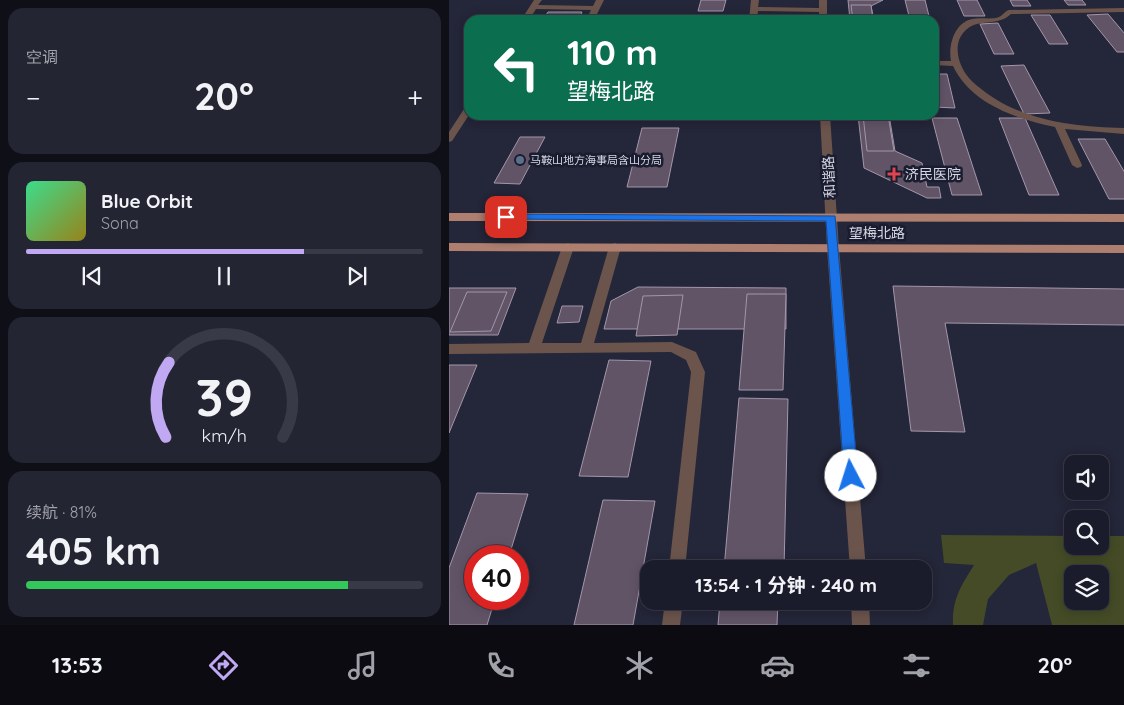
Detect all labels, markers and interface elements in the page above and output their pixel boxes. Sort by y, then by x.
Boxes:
text: 110 m [567,30,658,74]
icon: left [484,35,549,100]
text: 空调 [26,47,58,67]
text: 20° [194,72,254,120]
text: 望梅北路 [567,77,655,105]
text: − [26,80,41,115]
text: + [407,80,423,115]
place label: 马鞍山地方海事局含山分局 [530,153,662,167]
marker: 马鞍山地方海事局含山分局 [514,154,526,166]
street label: 和谐路 [819,156,839,198]
place label: 济民医院 [905,165,961,183]
marker: 济民医院 [887,167,901,181]
text: Blue Orbit [101,189,193,213]
pin [485,196,527,238]
icon: arrive [492,203,520,231]
text: Sona [101,213,139,233]
street label: 望梅北路 [849,224,905,242]
icon: previous [78,262,106,290]
icon: pause [210,262,238,290]
icon: next [343,262,371,290]
text: 39 [196,364,253,429]
text: km/h [202,424,247,446]
position arrow [824,449,876,501]
map controls [1064,455,1109,610]
button: sound [1064,455,1109,500]
text: 续航 · 81% [26,502,97,522]
button: search [1064,510,1109,555]
text: 405 km [26,527,161,575]
speed limit sign: 40 [464,545,529,610]
button: layers [1064,565,1109,610]
text: 13:54 · 1 分钟 · 240 m [695,573,877,597]
icon: directions [206,648,241,683]
icon: music [345,648,380,683]
icon: phone [483,648,518,683]
icon: climate [622,648,657,683]
icon: car [760,648,795,683]
icon: filters [899,648,934,683]
text: 13:53 [52,651,103,679]
text: 20° [1037,651,1072,679]

